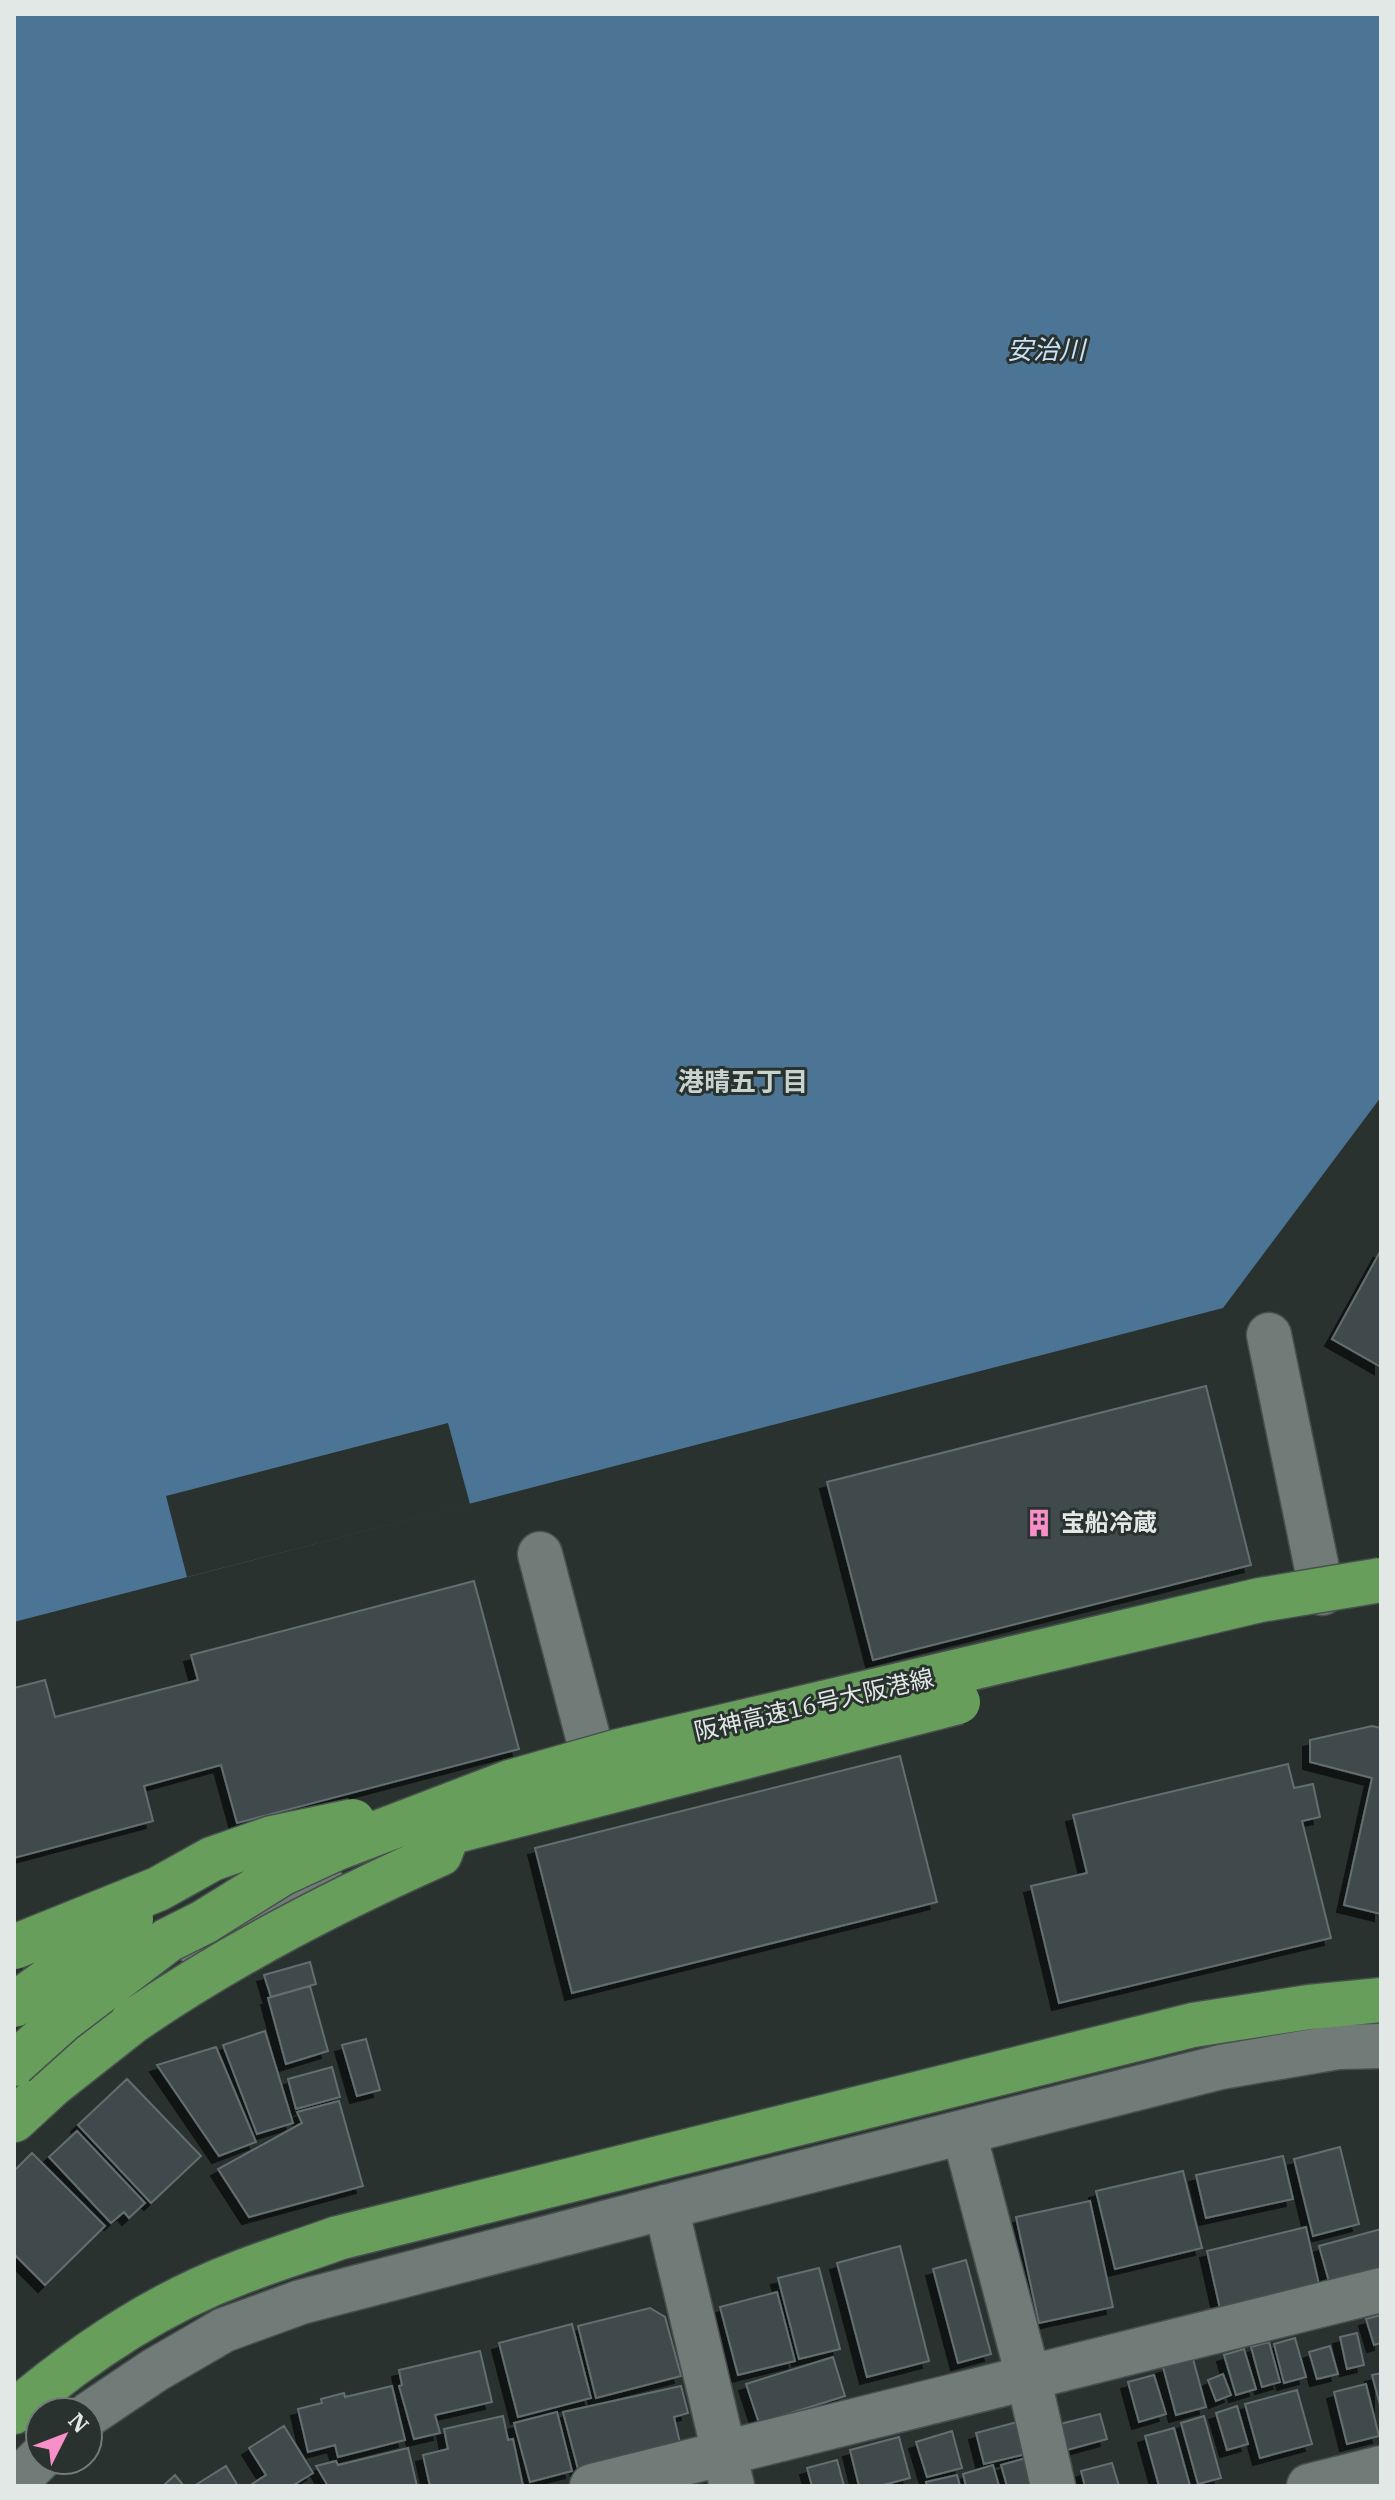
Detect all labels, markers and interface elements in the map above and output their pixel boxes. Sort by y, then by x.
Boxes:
water label: 安治川 [1007,332,1088,366]
district label: 港晴五丁目 [678,1064,808,1098]
place label: 宝船冷蔵 [1061,1506,1157,1538]
building icon: 宝船冷蔵 [1024,1508,1054,1538]
street label: 阪神高速16号大阪港線 [691,1661,937,1747]
north arrow [24,2396,104,2476]
text: N [63,2406,96,2438]

